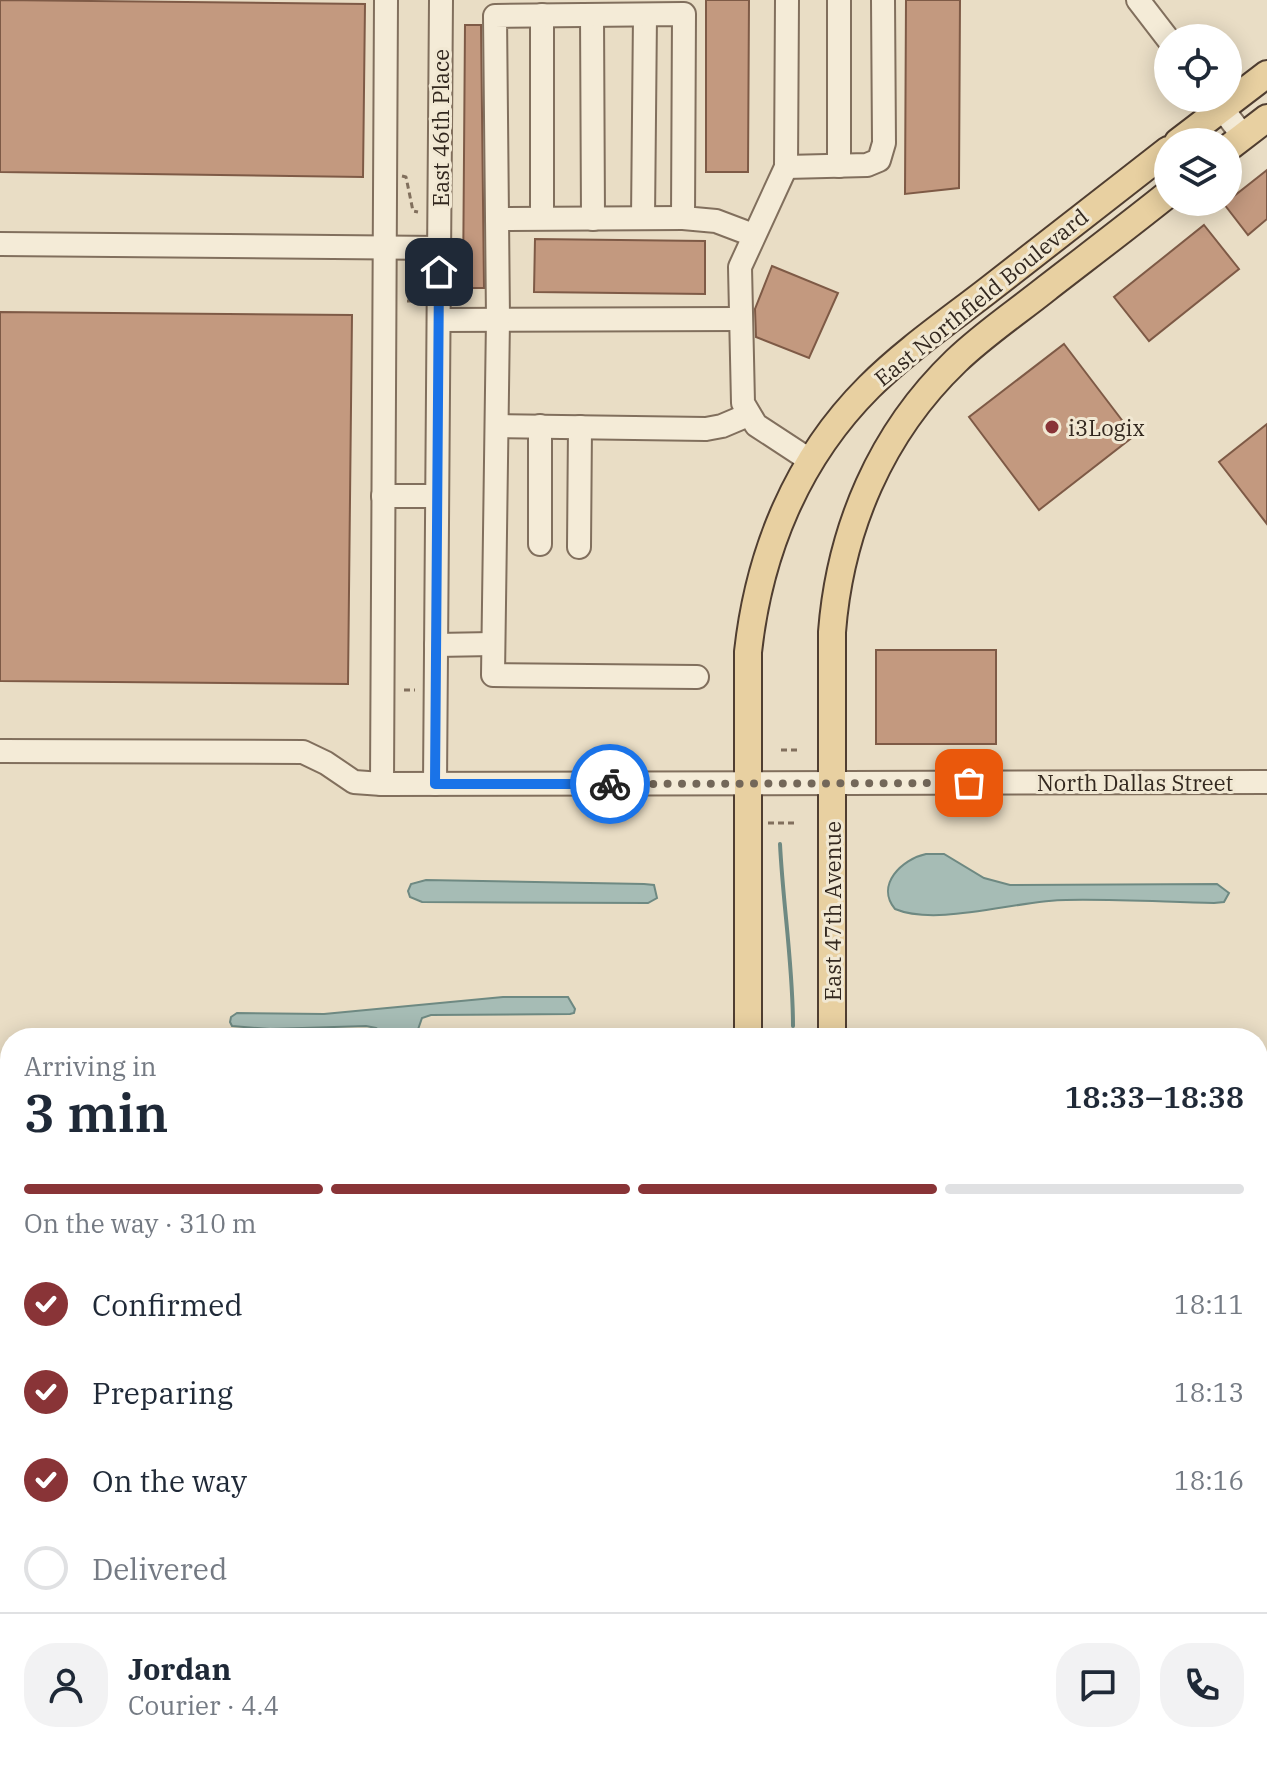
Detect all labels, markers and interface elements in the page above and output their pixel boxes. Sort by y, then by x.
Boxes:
map controls [1154,24,1242,216]
button: locate [1154,24,1242,112]
street label: East 46th Place [426,49,455,207]
button: layers [1154,128,1242,216]
street label: East Northfield Boulevard [868,202,1094,392]
pin [405,238,473,306]
icon: home [417,250,461,294]
place label: i3Logix [1068,413,1145,442]
marker: i3Logix [1043,418,1061,436]
courier [570,744,650,824]
pin [935,749,1003,817]
icon: bag [947,761,991,805]
icon: bike [588,762,632,806]
street label: North Dallas Street [1037,768,1233,797]
street label: East 47th Avenue [818,821,847,1001]
text: Arriving in [24,1049,157,1083]
text: 18:33–18:38 [1064,1077,1244,1116]
text: 3 min [24,1079,169,1146]
text: On the way · 310 m [24,1206,257,1240]
icon: check [24,1282,68,1326]
text: Confirmed [92,1285,243,1324]
text: 18:11 [1174,1287,1244,1321]
icon: check [24,1370,68,1414]
text: Preparing [92,1373,233,1412]
text: 18:13 [1174,1375,1244,1409]
icon: check [24,1458,68,1502]
text: On the way [92,1461,247,1500]
text: 18:16 [1174,1463,1244,1497]
text: Delivered [92,1549,227,1588]
button: person [24,1643,108,1727]
button: chat [1056,1643,1140,1727]
button: phone [1160,1643,1244,1727]
text: Jordan [128,1649,231,1688]
text: Courier · 4.4 [128,1688,279,1722]

